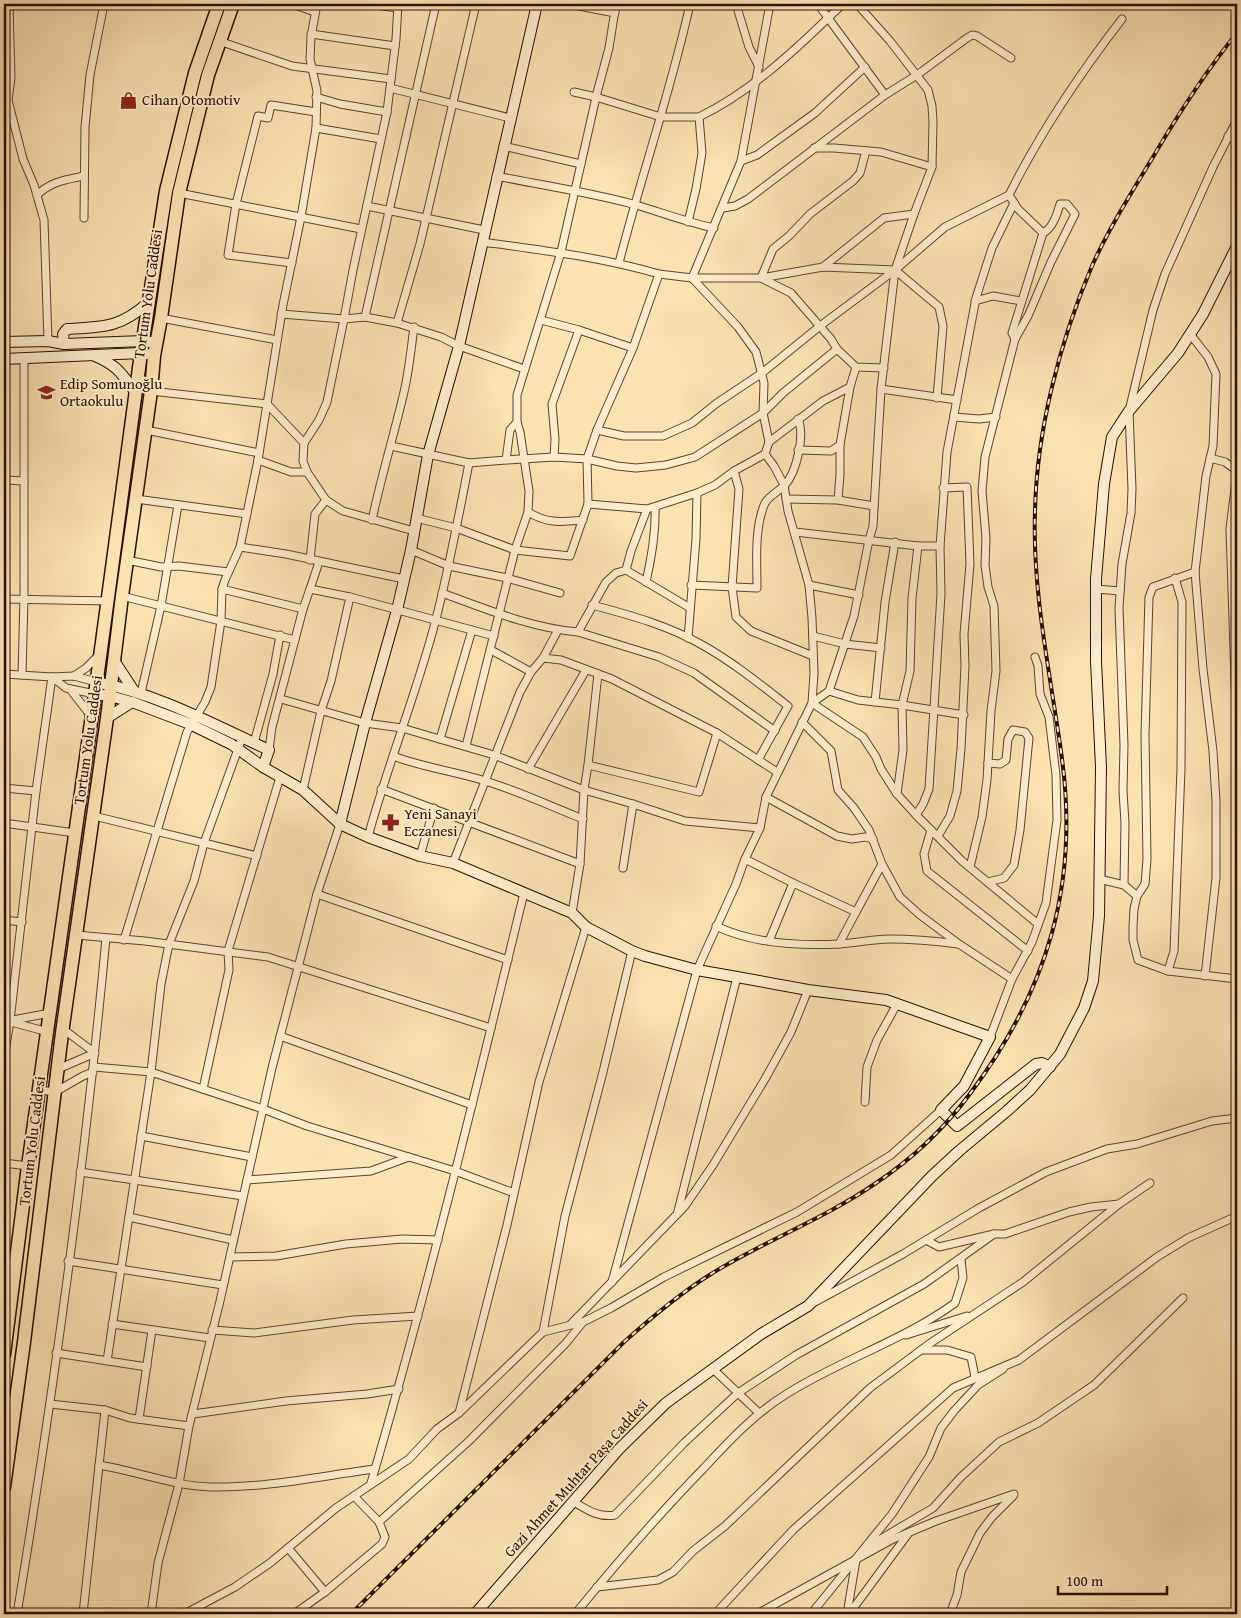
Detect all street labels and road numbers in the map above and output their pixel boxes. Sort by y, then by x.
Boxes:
street label: Tortum Yolu Caddesi [128,228,167,360]
street label: Tortum Yolu Caddesi [68,674,107,806]
street label: Tortum Yolu Caddesi [13,1075,50,1207]
street label: Gazi Ahmet Muhtar Paşa Caddesi [499,1394,652,1561]

